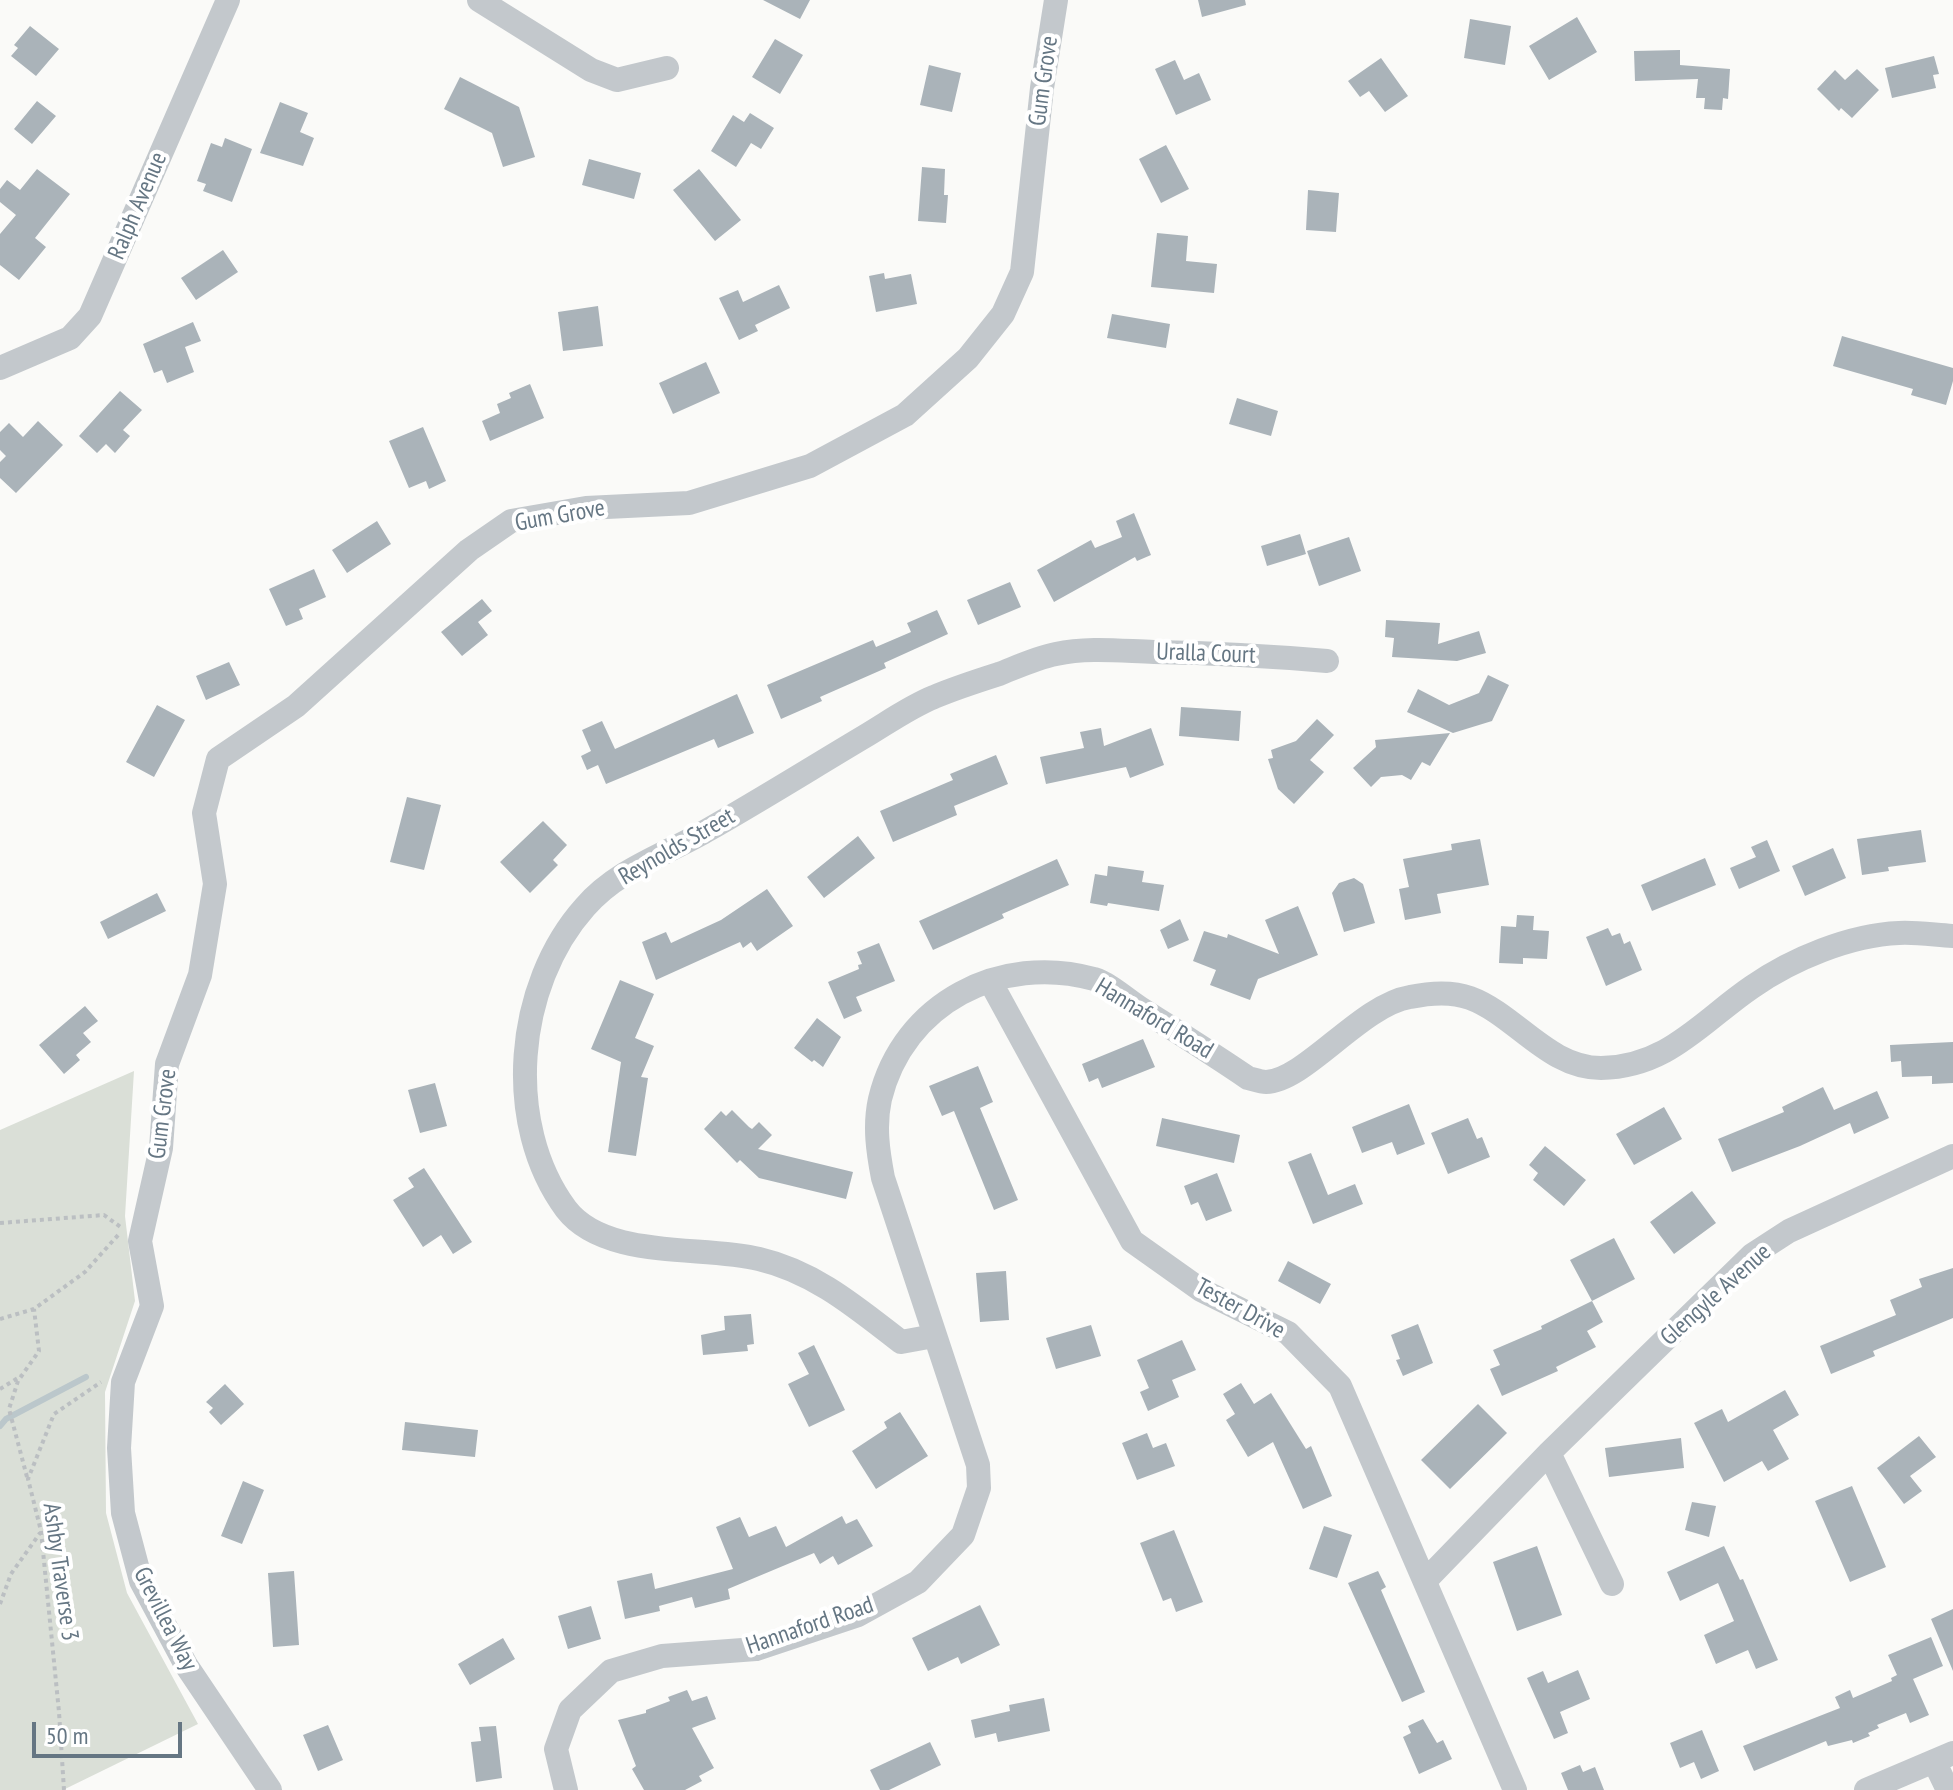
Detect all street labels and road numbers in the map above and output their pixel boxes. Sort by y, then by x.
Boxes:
street label: Gum Grove [1023,34,1065,128]
street label: Ralph Avenue [103,148,173,264]
street label: Gum Grove [513,494,607,538]
street label: Uralla Court [1156,638,1256,670]
street label: Reynolds Street [614,802,740,892]
street label: Hannaford Road [1090,973,1218,1065]
street label: Gum Grove [143,1067,183,1161]
street label: Glengyle Avenue [1655,1238,1777,1352]
street label: Tester Drive [1190,1273,1290,1345]
street label: Ashby Traverse 3 [36,1501,84,1643]
street label: Grevillea Way [127,1563,203,1675]
street label: Hannaford Road [743,1591,877,1661]

